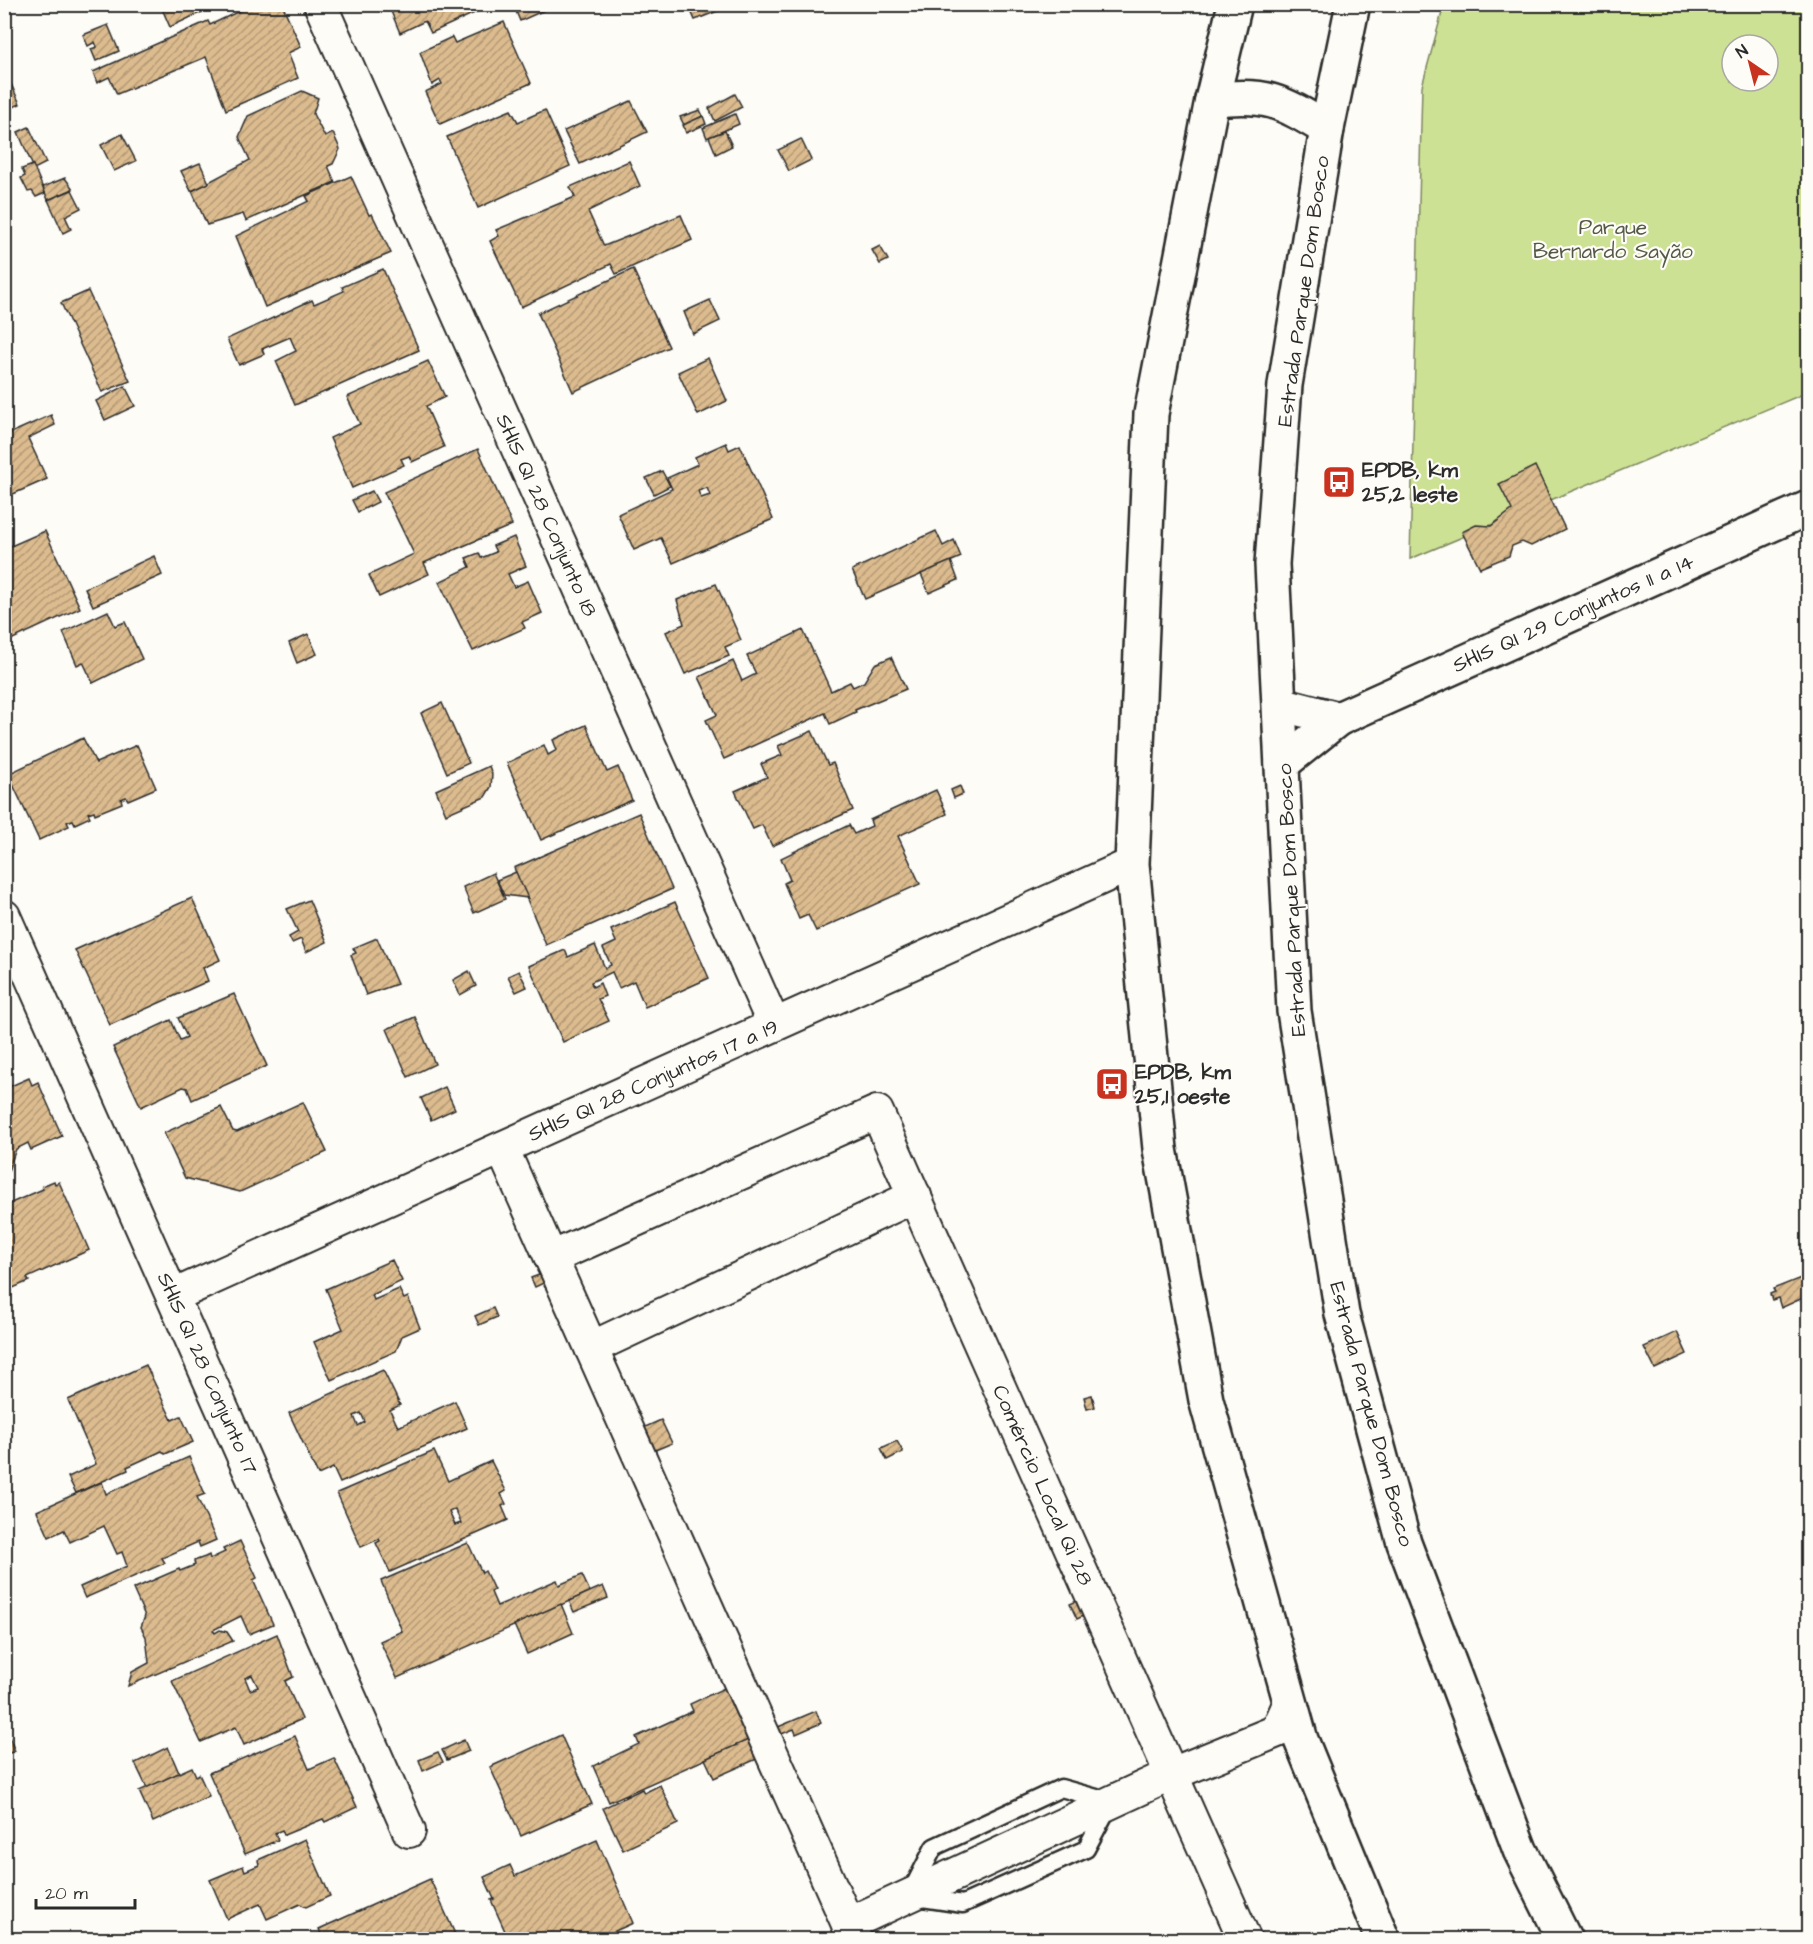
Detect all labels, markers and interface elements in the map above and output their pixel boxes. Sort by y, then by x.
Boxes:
north arrow [1720,33,1780,93]
text: N [1732,40,1752,63]
street label: Estrada Parque Dom Bosco [1270,154,1337,428]
park label: Parque Bernardo Sayão [1533,213,1693,268]
street label: SHIS QI 28 Conjunto 18 [489,409,604,621]
place label: EPDB, km 25,2 leste [1361,456,1459,509]
bus stop icon: EPDB, km 25,2 leste [1321,464,1357,500]
street label: SHIS QI 29 Conjuntos 11 a 14 [1448,547,1699,680]
street label: Estrada Parque Dom Bosco [1270,763,1313,1037]
street label: SHIS QI 28 Conjuntos 17 a 19 [524,1012,783,1149]
place label: EPDB, km 25,1 oeste [1134,1058,1231,1111]
bus stop icon: EPDB, km 25,1 oeste [1094,1066,1130,1102]
street label: SHIS QI 28 Conjunto 17 [150,1268,265,1479]
street label: Estrada Parque Dom Bosco [1322,1279,1421,1550]
street label: Comércio Local Qi 28 [985,1380,1100,1591]
scale bar [36,1872,135,1910]
text: 20 m [45,1881,88,1906]

